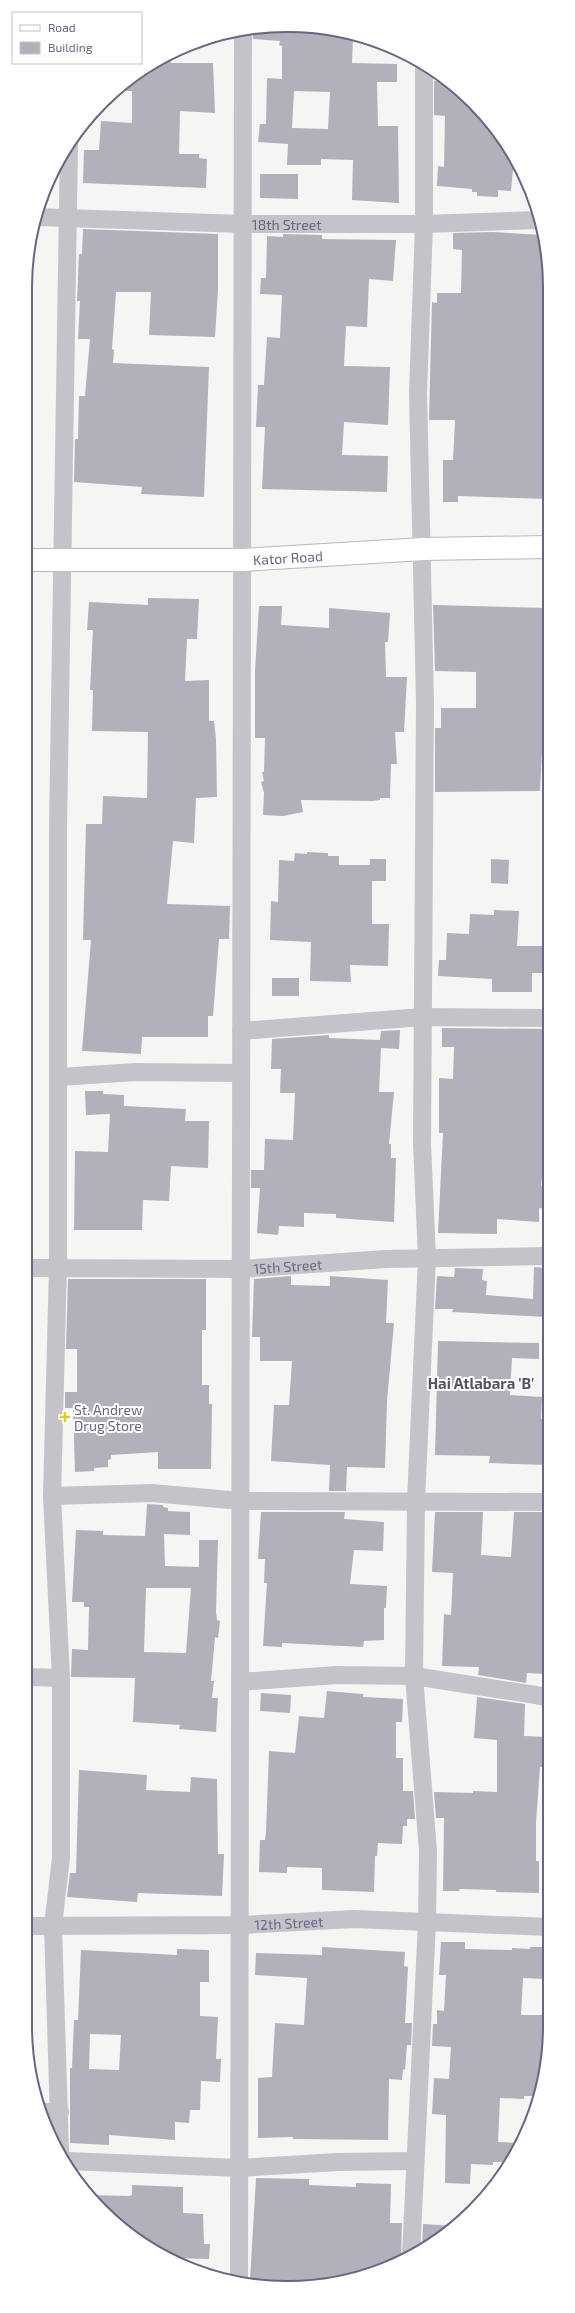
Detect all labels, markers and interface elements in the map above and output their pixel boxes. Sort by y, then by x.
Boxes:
legend [12,12,142,64]
text: Road [48,20,76,34]
text: Building [48,40,93,54]
street label: 18th Street [252,216,322,233]
street label: Kator Road [252,547,323,568]
street label: 15th Street [253,1255,323,1277]
district label: Hai Atlabara 'B' [428,1374,534,1392]
place label: St. Andrew Drug Store [74,1401,143,1434]
marker: St. Andrew Drug Store [59,1411,71,1423]
street label: 12th Street [254,1912,324,1933]

